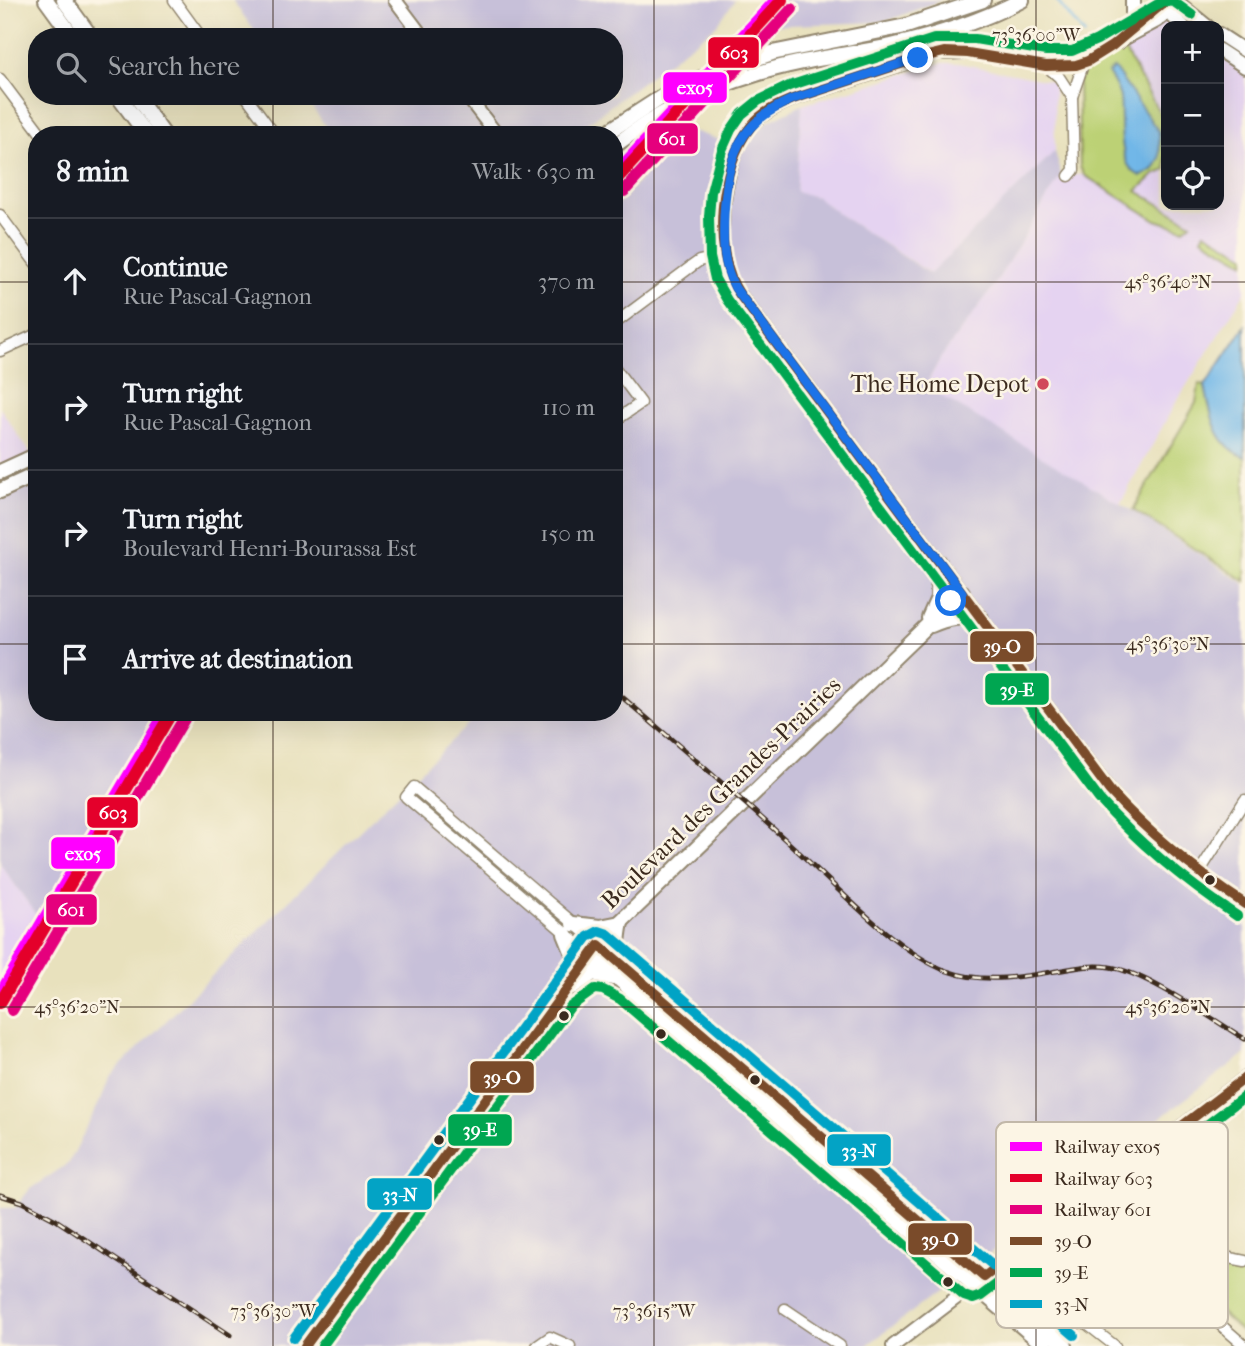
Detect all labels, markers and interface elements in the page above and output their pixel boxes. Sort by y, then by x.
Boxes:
map controls [1161,21,1224,210]
button: + [1161,21,1224,84]
text: 73°36'00"W [992,25,1081,46]
search box [28,28,623,105]
line badge: 603 [707,36,760,69]
text: 603 [720,42,748,64]
route end [902,42,933,73]
icon: search [52,48,90,86]
text: Search here [108,51,240,82]
line badge: exo5 [662,71,728,104]
text: exo5 [677,77,713,99]
button: − [1161,84,1224,147]
line badge: 601 [646,122,699,155]
text: 601 [658,128,686,150]
button: locate [1161,147,1224,210]
text: 8 min [56,154,129,189]
text: Walk · 630 m [472,158,595,185]
text: Continue [123,252,228,283]
icon: ahead [56,262,94,300]
text: 370 m [538,268,595,295]
text: 45°36'40"N [1125,272,1212,293]
text: Rue Pascal-Gagnon [123,283,312,310]
place label: The Home Depot [851,370,1029,398]
marker: The Home Depot [1035,376,1051,392]
text: Turn right [123,378,243,409]
icon: right [56,388,94,426]
text: 110 m [542,394,595,421]
text: Rue Pascal-Gagnon [123,409,312,436]
text: Turn right [123,504,243,535]
icon: right [56,514,94,552]
text: 150 m [540,520,595,547]
text: Boulevard Henri-Bourassa Est [123,535,417,562]
route start [935,585,966,616]
line badge: 39-O [969,630,1035,663]
text: 45°36'30"N [1126,634,1210,655]
text: 39-O [983,636,1021,658]
icon: arrive [56,640,94,678]
text: Arrive at destination [123,644,353,675]
street label: Boulevard des Grandes-Prairies [595,671,847,915]
line badge: 39-E [984,672,1050,706]
text: 39-E [1000,679,1035,701]
line badge: 603 [86,796,139,829]
text: 603 [99,802,127,824]
line badge: exo5 [50,836,116,870]
text: exo5 [65,843,101,865]
unlabelled marker [1203,873,1217,887]
line badge: 601 [45,893,98,926]
text: 601 [57,899,85,921]
text: 45°36'20"N [34,997,120,1018]
text: 45°36'20"N [1125,997,1211,1018]
unlabelled marker [557,1009,571,1023]
unlabelled marker [654,1027,668,1041]
line badge: 39-O [469,1060,535,1094]
text: 39-O [483,1067,521,1089]
unlabelled marker [748,1073,762,1087]
line badge: 39-E [447,1113,513,1147]
text: 39-E [463,1119,498,1141]
legend [996,1122,1228,1328]
unlabelled marker [432,1133,446,1147]
line badge: 33-N [826,1133,892,1167]
text: Railway exo5 [1054,1136,1161,1158]
text: 33-N [842,1140,877,1162]
text: Railway 603 [1054,1168,1153,1190]
line badge: 33-N [366,1177,433,1211]
text: 33-N [383,1184,418,1206]
text: Railway 601 [1054,1199,1152,1221]
line badge: 39-O [907,1222,973,1256]
text: 39-O [921,1229,959,1251]
text: 39-O [1054,1231,1092,1253]
text: 39-E [1054,1262,1089,1284]
unlabelled marker [941,1275,955,1289]
text: 33-N [1054,1294,1090,1316]
text: 73°36'30"W [230,1301,317,1322]
text: 73°36'15"W [613,1301,697,1322]

